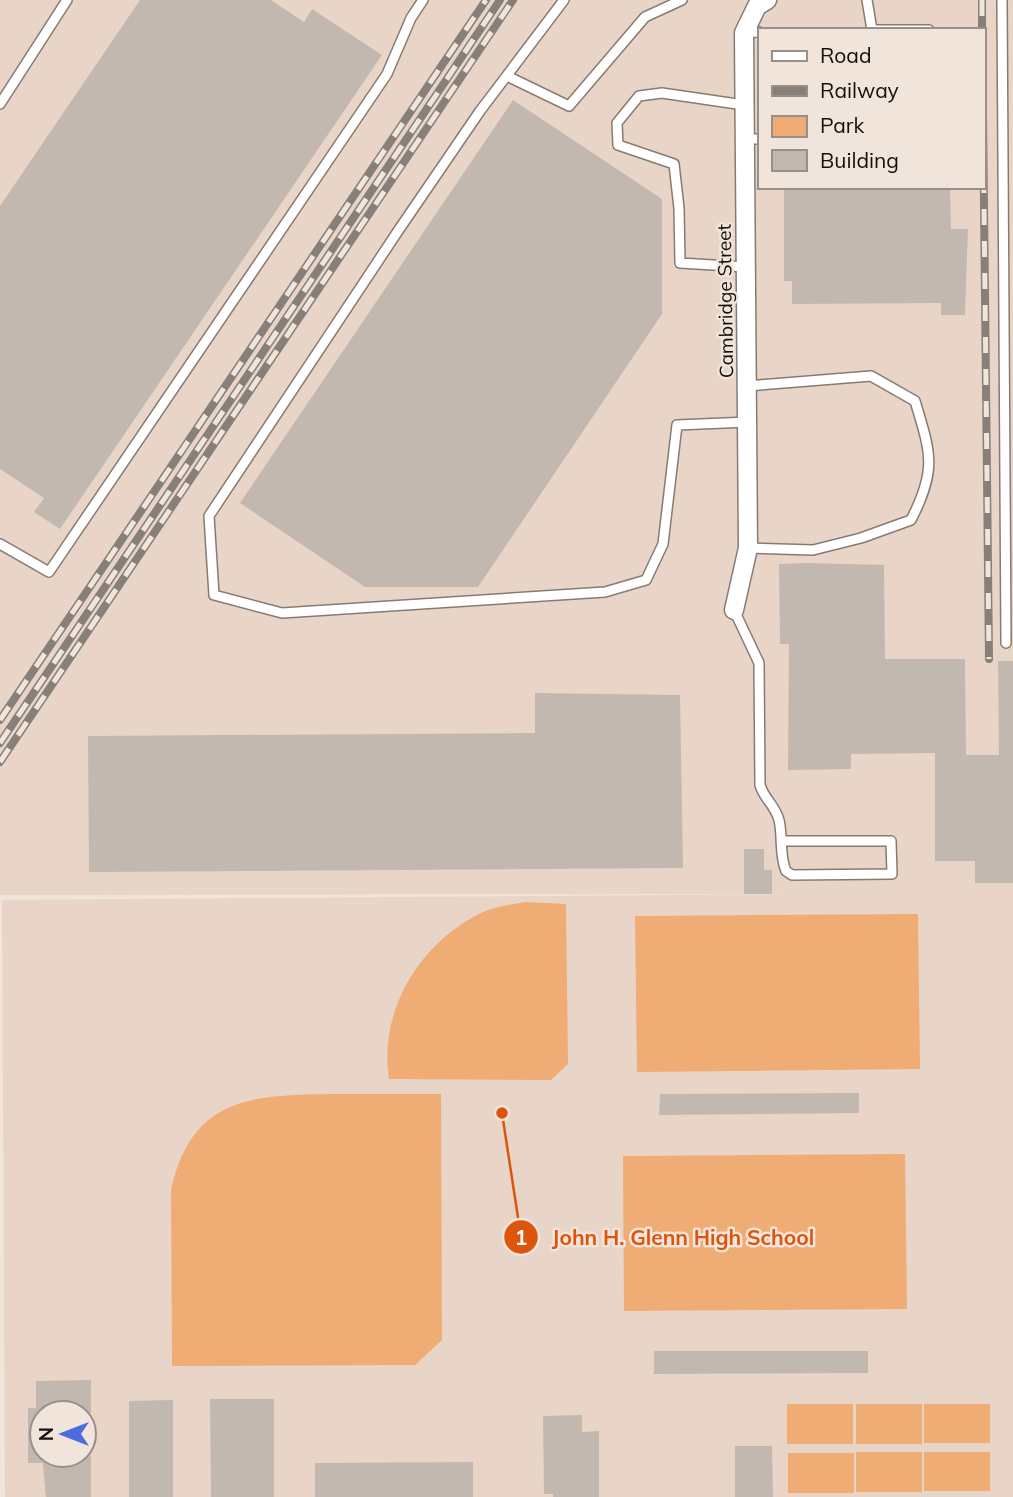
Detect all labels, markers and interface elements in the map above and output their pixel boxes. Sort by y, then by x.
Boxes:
legend [758,28,985,189]
text: Road [820,42,871,68]
text: Railway [820,77,899,103]
text: Park [820,112,864,138]
text: Building [820,147,899,173]
street label: Cambridge Street [712,223,738,378]
callout: John H. Glenn High School [503,1216,829,1258]
text: 1 [515,1224,527,1250]
text: John H. Glenn High School [552,1224,814,1250]
north arrow [28,1399,98,1469]
text: N [34,1427,58,1441]

